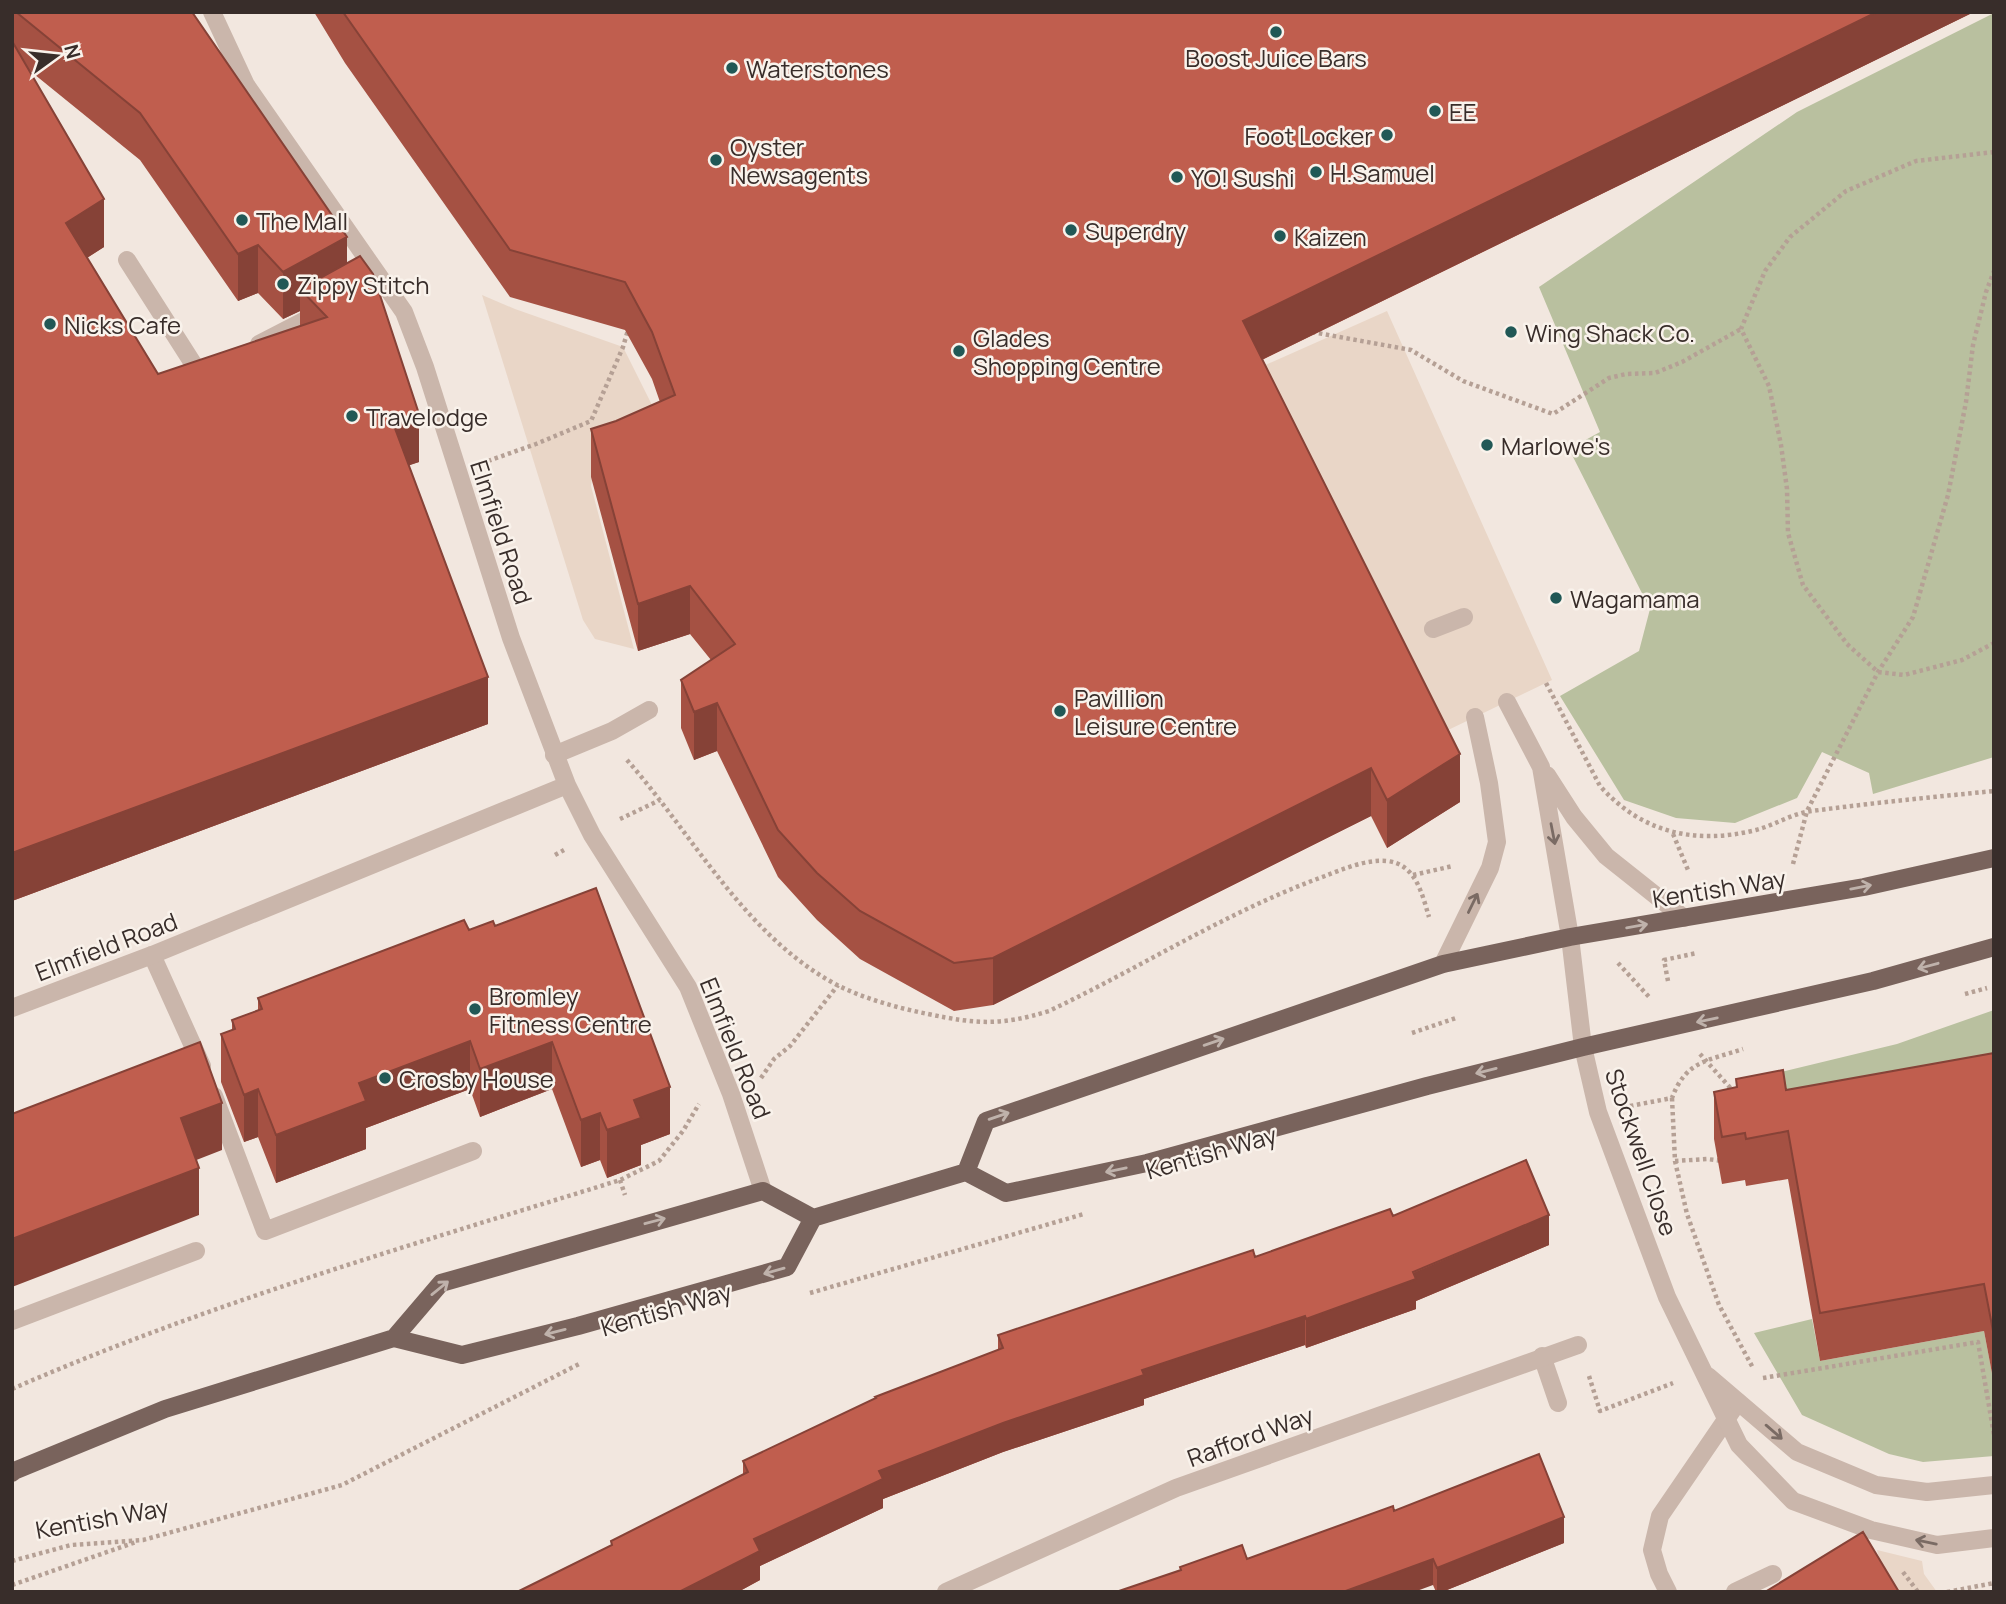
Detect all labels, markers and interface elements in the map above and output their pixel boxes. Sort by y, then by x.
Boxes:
north arrow [21,21,91,91]
marker: Boost Juice Bars [1268,24,1284,40]
place label: Boost Juice Bars [1185,41,1367,74]
text: N [58,42,87,62]
place label: Waterstones [746,52,889,85]
marker: Waterstones [724,60,740,76]
place label: EE [1449,95,1476,128]
marker: EE [1427,103,1443,119]
place label: Foot Locker [1244,119,1373,152]
marker: Foot Locker [1379,127,1395,143]
place label: Oyster Newsagents [730,130,868,191]
marker: Oyster Newsagents [708,152,724,168]
place label: H.Samuel [1330,156,1435,189]
place label: YO! Sushi [1191,161,1295,194]
marker: H.Samuel [1308,164,1324,180]
marker: YO! Sushi [1169,169,1185,185]
place label: The Mall [256,204,348,237]
marker: The Mall [234,212,250,228]
place label: Superdry [1085,214,1186,247]
place label: Kaizen [1294,220,1367,253]
marker: Superdry [1063,222,1079,238]
marker: Kaizen [1272,228,1288,244]
place label: Zippy Stitch [297,268,429,301]
marker: Zippy Stitch [275,276,291,292]
place label: Nicks Cafe [64,308,181,341]
marker: Nicks Cafe [42,316,58,332]
place label: Wing Shack Co. [1525,316,1695,349]
place label: Glades Shopping Centre [973,321,1161,382]
marker: Wing Shack Co. [1503,324,1519,340]
marker: Glades Shopping Centre [951,343,967,359]
place label: Travelodge [366,400,488,433]
marker: Travelodge [344,408,360,424]
place label: Marlowe's [1501,429,1610,462]
marker: Marlowe's [1479,437,1495,453]
street label: Elmfield Road [463,456,541,608]
place label: Wagamama [1570,582,1700,615]
marker: Wagamama [1548,590,1564,606]
place label: Pavillion Leisure Centre [1074,681,1237,742]
marker: Pavillion Leisure Centre [1052,703,1068,719]
one-way arrow [1547,822,1561,845]
street label: Kentish Way [1650,861,1788,915]
one-way arrow [1849,880,1872,894]
one-way arrow [1466,893,1480,914]
street label: Elmfield Road [30,904,182,988]
one-way arrow [1625,919,1648,932]
one-way arrow [1917,960,1940,973]
street label: Elmfield Road [693,972,779,1124]
place label: Bromley Fitness Centre [489,979,652,1040]
marker: Bromley Fitness Centre [467,1001,483,1017]
one-way arrow [1696,1013,1719,1027]
one-way arrow [1202,1035,1224,1047]
place label: Crosby House [399,1062,554,1095]
street label: Stockwell Close [1598,1064,1686,1240]
one-way arrow [1475,1065,1497,1078]
marker: Crosby House [377,1070,393,1086]
one-way arrow [987,1109,1009,1121]
street label: Kentish Way [1142,1117,1281,1186]
one-way arrow [1105,1163,1128,1177]
one-way arrow [644,1213,666,1226]
one-way arrow [763,1265,785,1278]
street label: Kentish Way [597,1274,736,1343]
one-way arrow [430,1281,448,1296]
one-way arrow [544,1326,567,1339]
street label: Rafford Way [1182,1398,1318,1474]
one-way arrow [1764,1424,1782,1440]
street label: Kentish Way [33,1490,172,1546]
one-way arrow [1915,1535,1938,1549]

